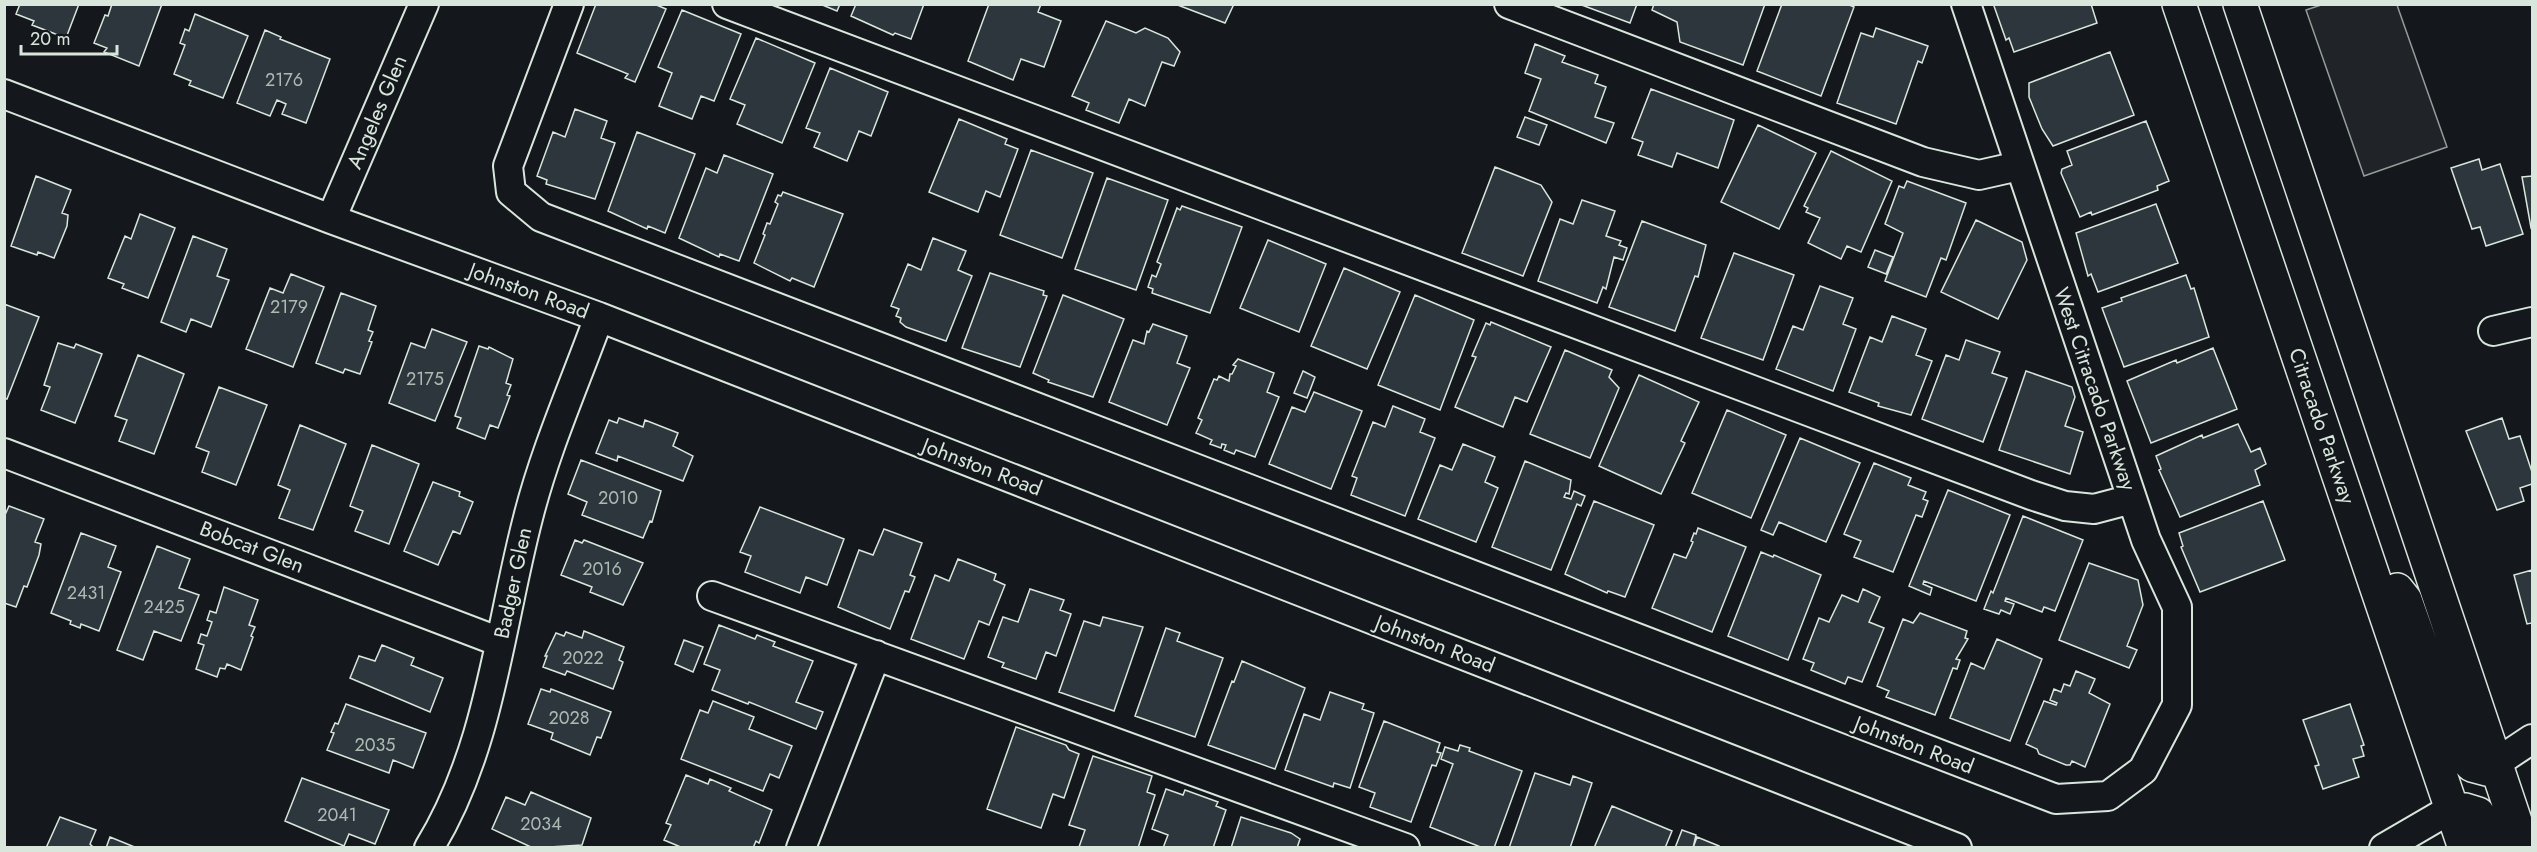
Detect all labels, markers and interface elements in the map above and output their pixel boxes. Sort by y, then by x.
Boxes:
scale bar [21,18,117,56]
text: 20 m [30,26,70,52]
street label: Angeles Glen [340,50,414,174]
house number: 2176 [265,67,303,93]
street label: Johnston Road [462,254,593,327]
street label: West Citracado Parkway [2046,283,2144,495]
house number: 2179 [270,294,308,320]
street label: Citracado Parkway [2281,344,2363,509]
house number: 2175 [406,366,444,392]
street label: Johnston Road [915,429,1046,504]
house number: 2010 [598,485,638,511]
street label: Bobcat Glen [195,513,309,581]
street label: Badger Glen [487,525,539,641]
house number: 2016 [582,556,622,582]
house number: 2431 [67,580,105,606]
house number: 2425 [143,594,185,620]
street label: Johnston Road [1368,606,1499,681]
house number: 2022 [562,645,604,671]
house number: 2028 [548,705,590,731]
street label: Johnston Road [1847,707,1978,782]
house number: 2035 [354,732,396,758]
house number: 2041 [317,802,357,828]
house number: 2034 [520,811,562,837]

